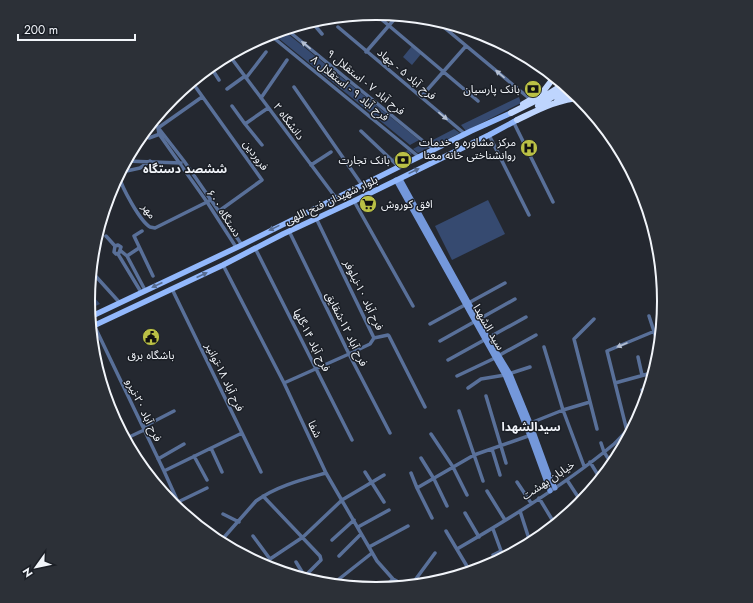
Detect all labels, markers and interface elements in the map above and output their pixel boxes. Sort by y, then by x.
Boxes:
scale bar [18,16,135,42]
text: 200 m [24,21,58,39]
one-way arrow [300,41,311,50]
street label: فرح آباد ۷ - استقلال ۹ [323,45,409,119]
street label: فرح آباد ۵ - جهاد [374,45,440,104]
street label: فرح آباد ۹ - استقلال ۸ [307,51,393,125]
one-way arrow [494,70,505,78]
bank icon: بانک پارسیان [523,79,543,99]
place label: بانک پارسیان [463,81,520,97]
street label: دانشگاه ۲ [270,99,308,143]
one-way arrow [437,111,448,120]
place label: مرکز مشاوره و خدمات روانشناختی خانه معنا [419,134,516,163]
street label: فروردین [239,136,273,174]
hospital icon: مرکز مشاوره و خدمات روانشناختی خانه معنا [519,138,539,158]
bank icon: بانک تجارت [393,150,413,170]
place label: بانک تجارت [338,152,390,168]
district label: ششصد دستگاه [143,160,227,178]
one-way arrow [409,168,420,174]
street label: بلوار شهیدان فتح اللهی [282,171,380,229]
street label: ۶۰۰ دستگاه [203,186,245,240]
supermarket icon: افق کوروش [358,194,378,214]
place label: افق کوروش [381,196,433,212]
street label: مهر [137,199,160,222]
one-way arrow [268,225,280,231]
street label: فرح آباد ۱۰-نیلوفر [340,256,388,333]
one-way arrow [196,272,208,278]
one-way arrow [151,282,163,288]
street label: فرح آباد ۱۲-شقایق [322,289,372,369]
street label: سید الشهدا [469,301,509,353]
street label: فرح آباد ۱۴-گلها [289,306,335,374]
public building icon: باشگاه برق [141,327,161,347]
street label: فرح آباد ۱۸-توانیر [201,339,249,414]
one-way arrow [616,342,627,348]
place label: باشگاه برق [128,347,174,363]
street label: فرح آباد ۲۰-نیرو [122,376,166,444]
street label: شفا [304,418,326,441]
district label: سیدالشهدا [501,418,561,436]
street label: خیابان بهشت [518,456,578,504]
north arrow [16,547,56,587]
text: N [19,564,37,580]

